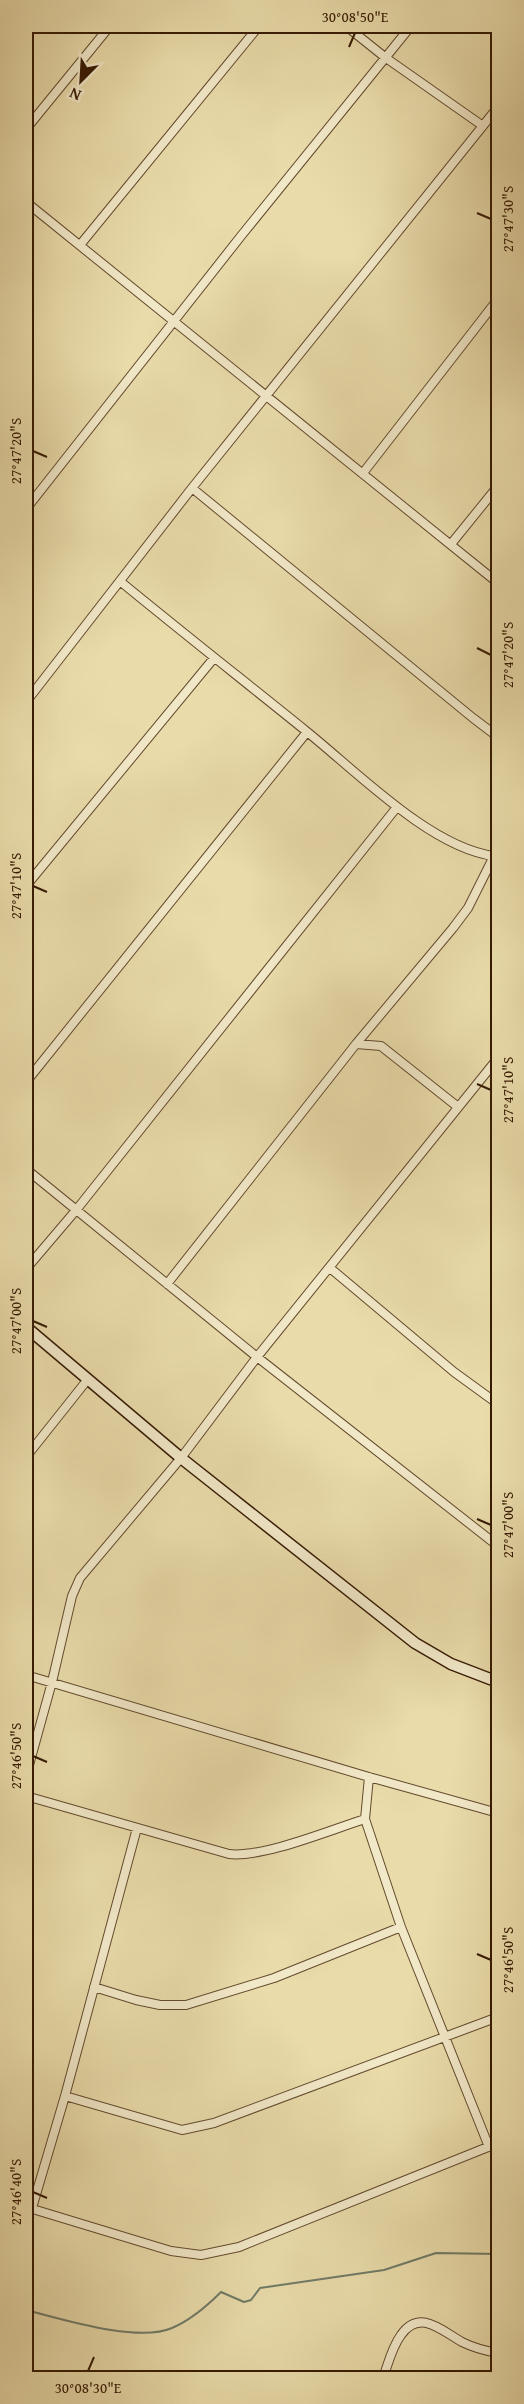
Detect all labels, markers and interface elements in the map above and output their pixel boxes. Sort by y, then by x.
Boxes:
text: 30°08'50"E [322,6,389,27]
north arrow [51,51,111,111]
text: N [65,81,85,108]
text: 27°47'30"S [497,186,518,252]
text: 27°47'20"S [5,418,26,484]
text: 27°47'20"S [497,622,518,688]
text: 27°47'10"S [5,853,26,919]
text: 27°47'10"S [497,1057,518,1123]
text: 27°47'00"S [5,1288,26,1354]
text: 27°47'00"S [497,1492,518,1558]
text: 27°46'50"S [5,1723,26,1789]
text: 27°46'50"S [497,1927,518,1993]
text: 27°46'40"S [5,2159,26,2225]
text: 30°08'30"E [55,2377,122,2398]

